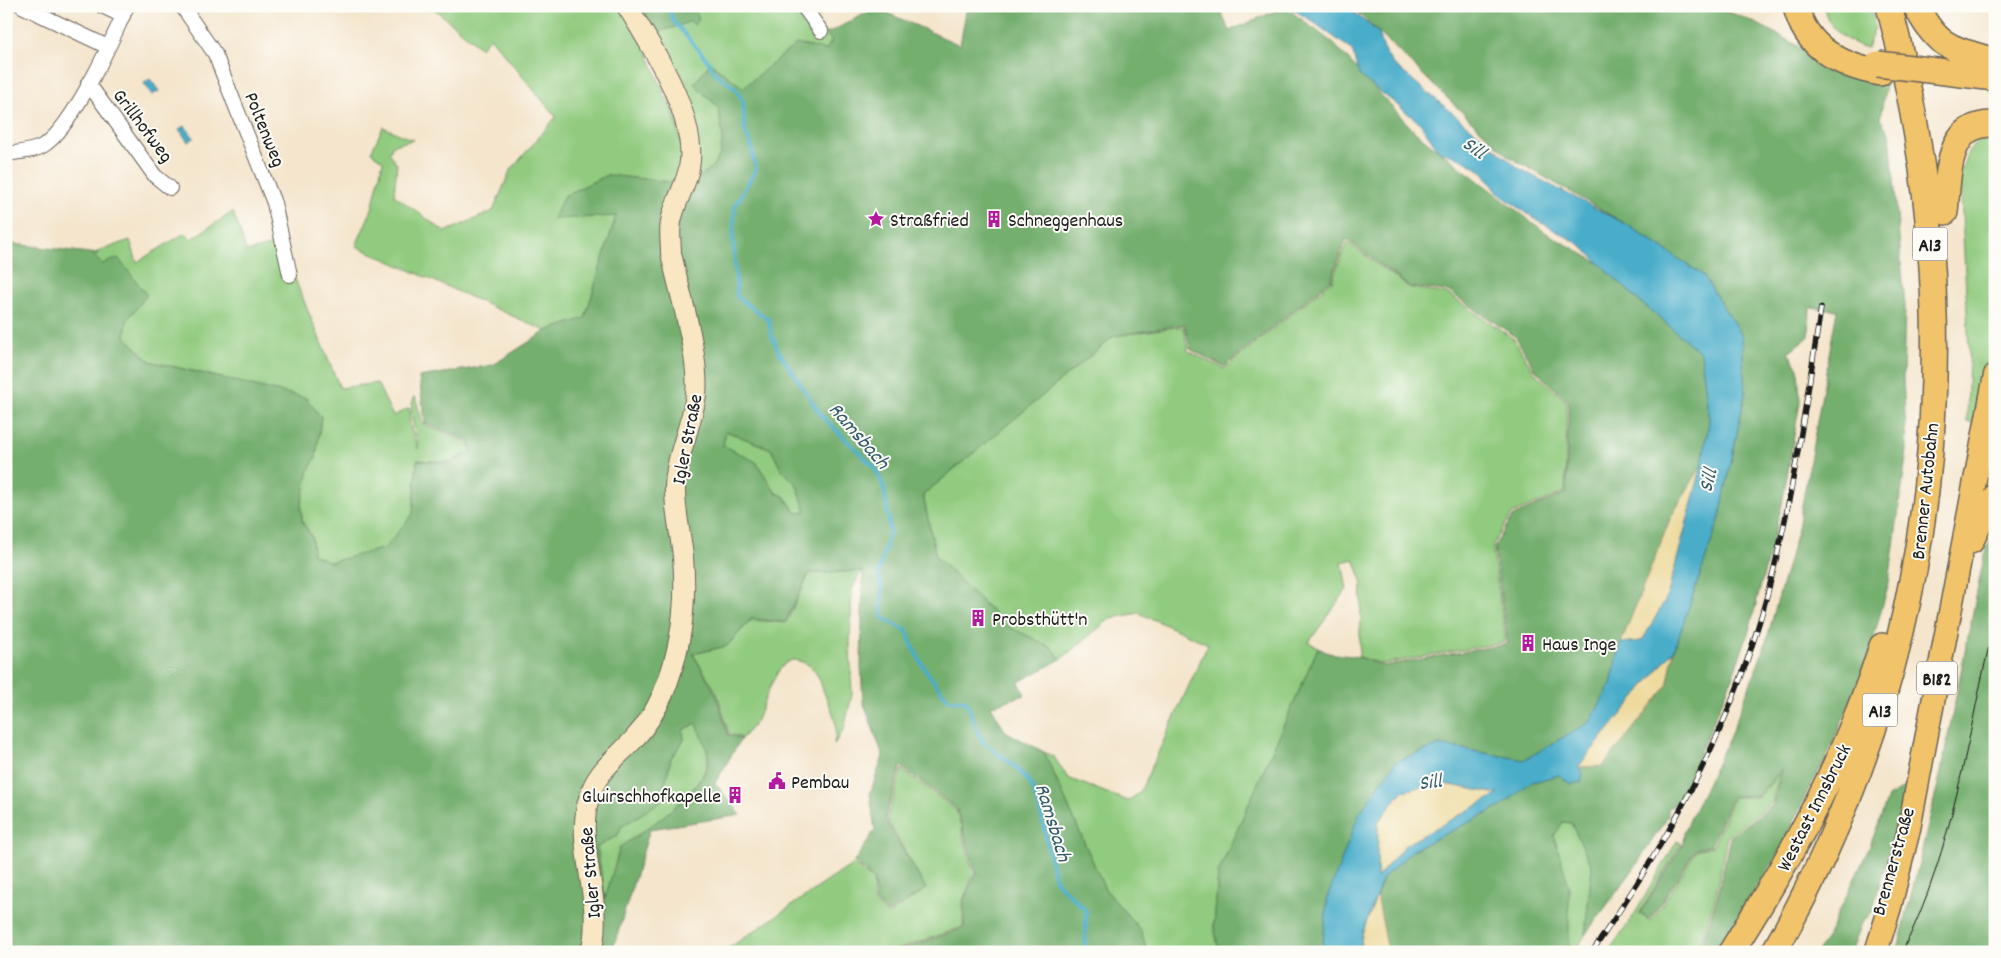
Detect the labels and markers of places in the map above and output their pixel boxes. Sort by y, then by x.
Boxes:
place label: Straßfried [890,208,969,236]
place label: Schneggenhaus [1008,208,1123,236]
place icon: Straßfried [866,209,886,229]
building icon: Schneggenhaus [984,209,1004,229]
place label: Probsthütt'n [992,607,1088,635]
building icon: Probsthütt'n [968,608,988,628]
place label: Haus Inge [1542,632,1616,660]
building icon: Haus Inge [1518,633,1538,653]
place label: Pembau [791,770,849,798]
public building icon: Pembau [767,771,787,791]
place label: Gluirschhofkapelle [582,784,721,812]
building icon: Gluirschhofkapelle [725,785,745,805]

